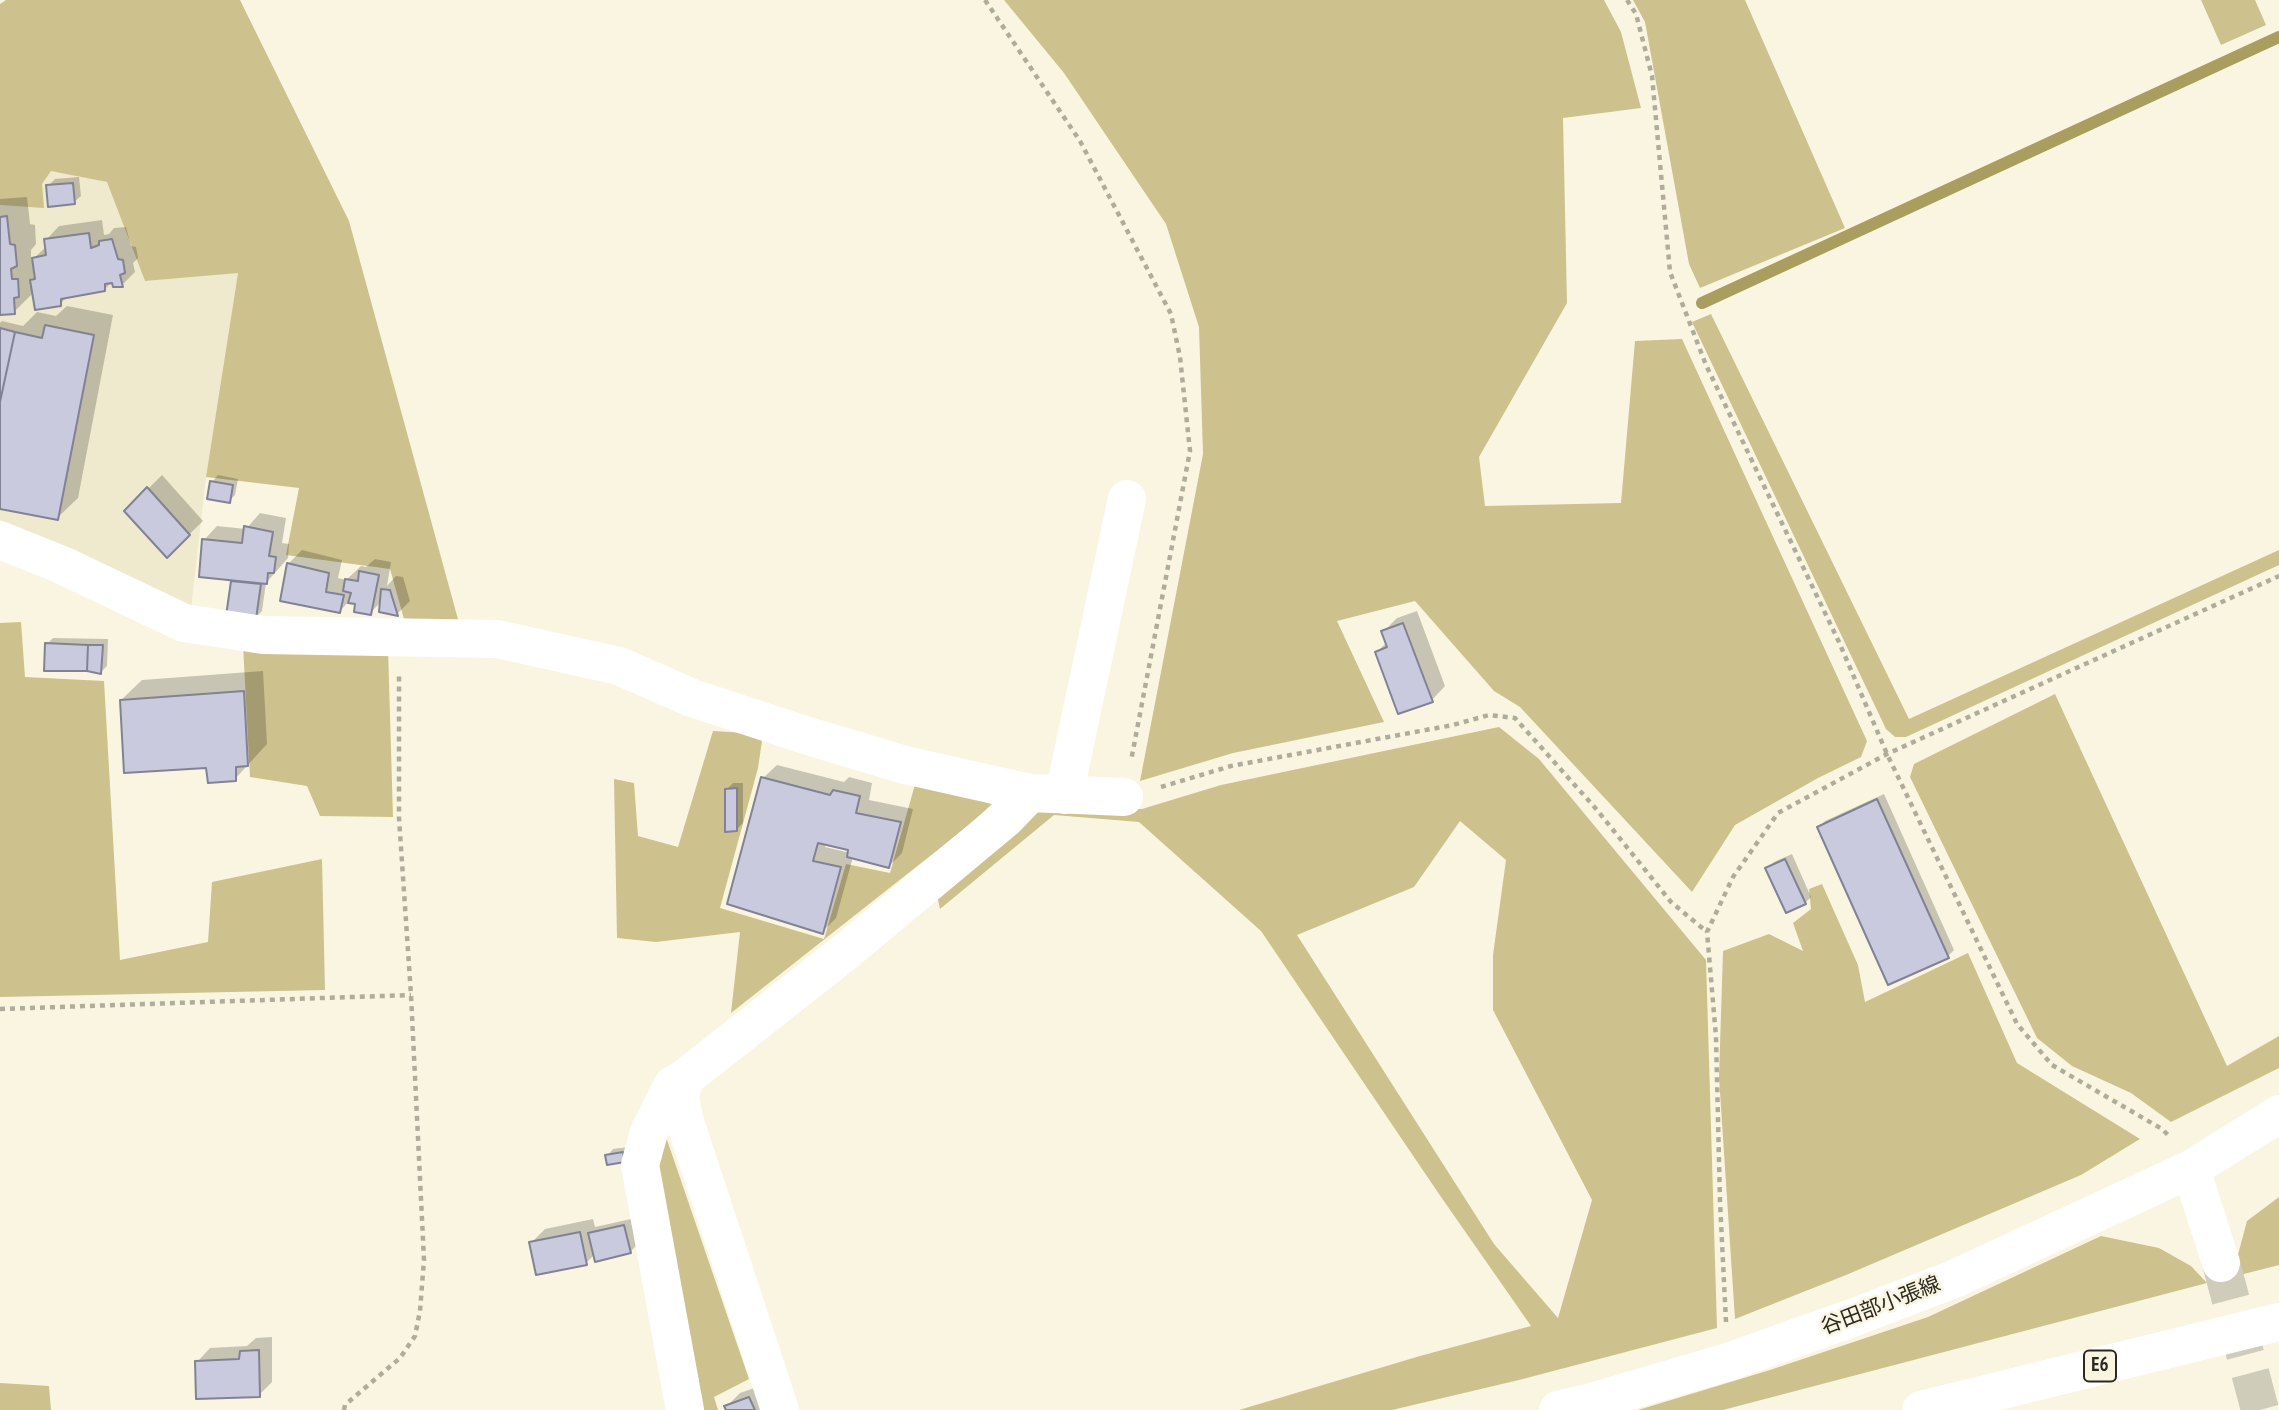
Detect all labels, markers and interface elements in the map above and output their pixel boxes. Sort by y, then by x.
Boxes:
street label: 谷田部小張線 [1818,1272,1944,1340]
road number: E6 [2084,1350,2116,1382]

